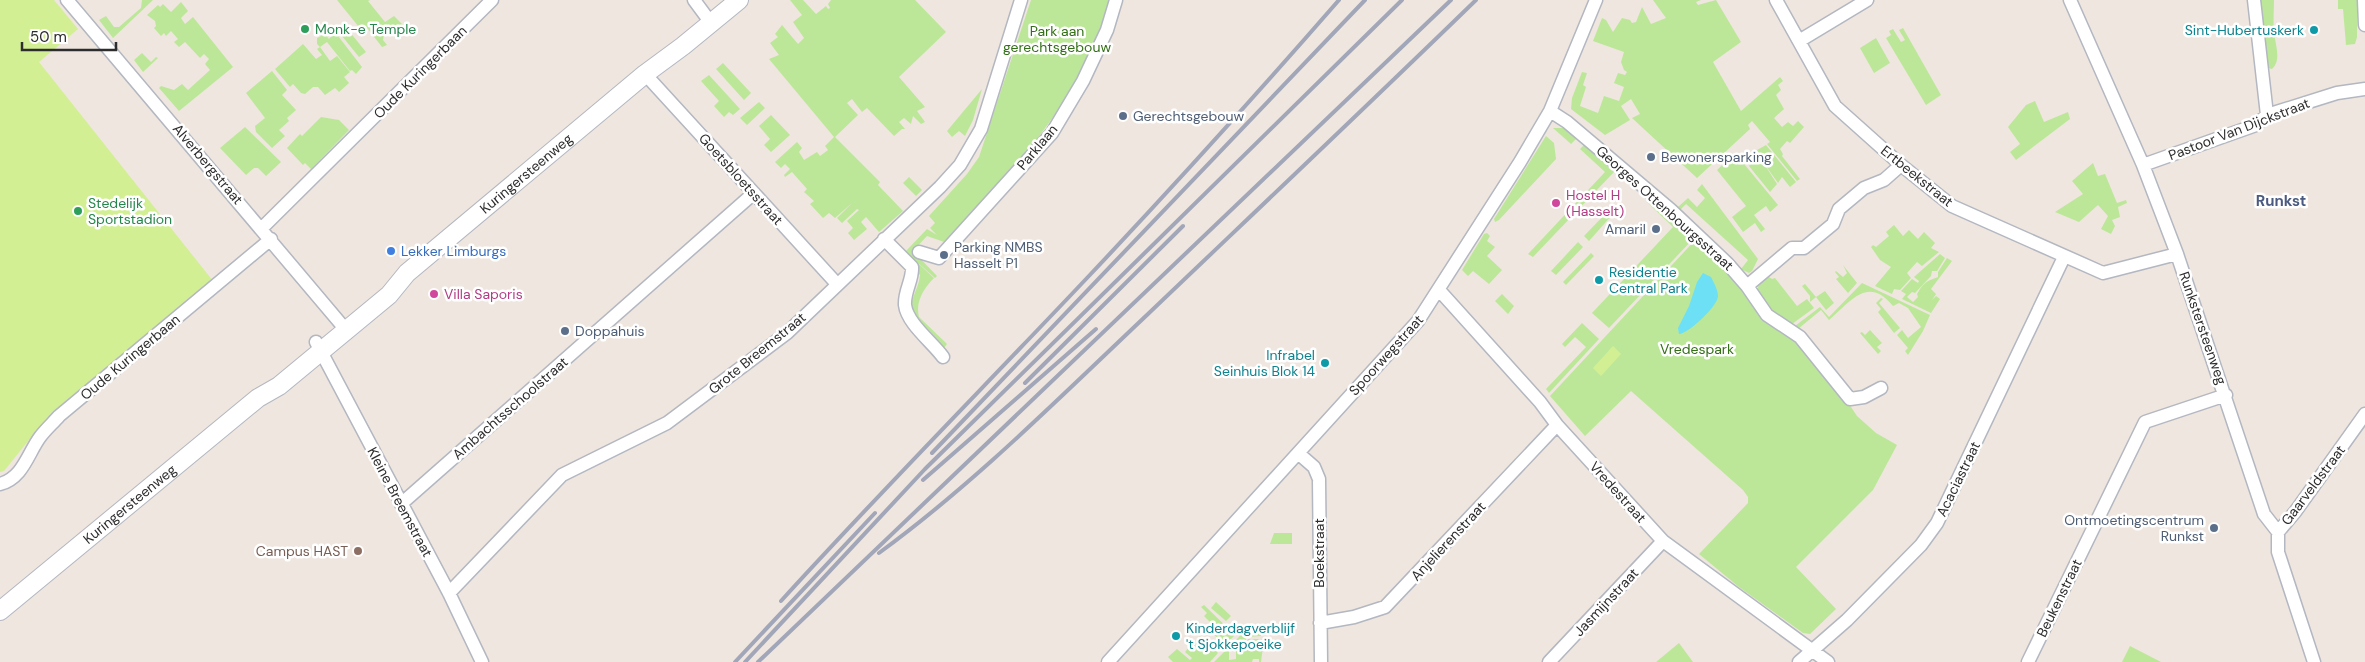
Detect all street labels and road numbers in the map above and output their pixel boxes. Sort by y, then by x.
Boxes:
street label: Oude Kuringerbaan [370,22,470,122]
street label: Pastoor Van Dijckstraat [2166,94,2312,164]
street label: Alverbergstraat [169,120,247,208]
street label: Parklaan [1013,121,1061,173]
street label: Kuringersteenweg [476,129,576,217]
street label: Goetsbloetsstraat [695,129,787,229]
street label: Ertbeekstraat [1877,141,1957,211]
street label: Georges Ottenbourgsstraat [1593,142,1737,274]
street label: Runkstersteenweg [2175,269,2231,387]
street label: Grote Breemstraat [705,308,809,398]
street label: Oude Kuringerbaan [77,310,183,404]
street label: Spoorwegstraat [1345,311,1427,399]
street label: Ambachtsschoolstraat [448,353,572,463]
street label: Acaciastraat [1932,438,1984,520]
street label: Gaarveldstraat [2277,441,2349,529]
street label: Kleine Breemstraat [363,444,437,560]
street label: Vredestraat [1586,458,1650,526]
street label: Kuringersteenweg [79,460,180,548]
street label: Anjelierenstraat [1407,498,1489,584]
street label: Boekstraat [1310,518,1328,588]
street label: Beukenstraat [2032,556,2086,640]
street label: Jasmijnstraat [1570,564,1642,640]

